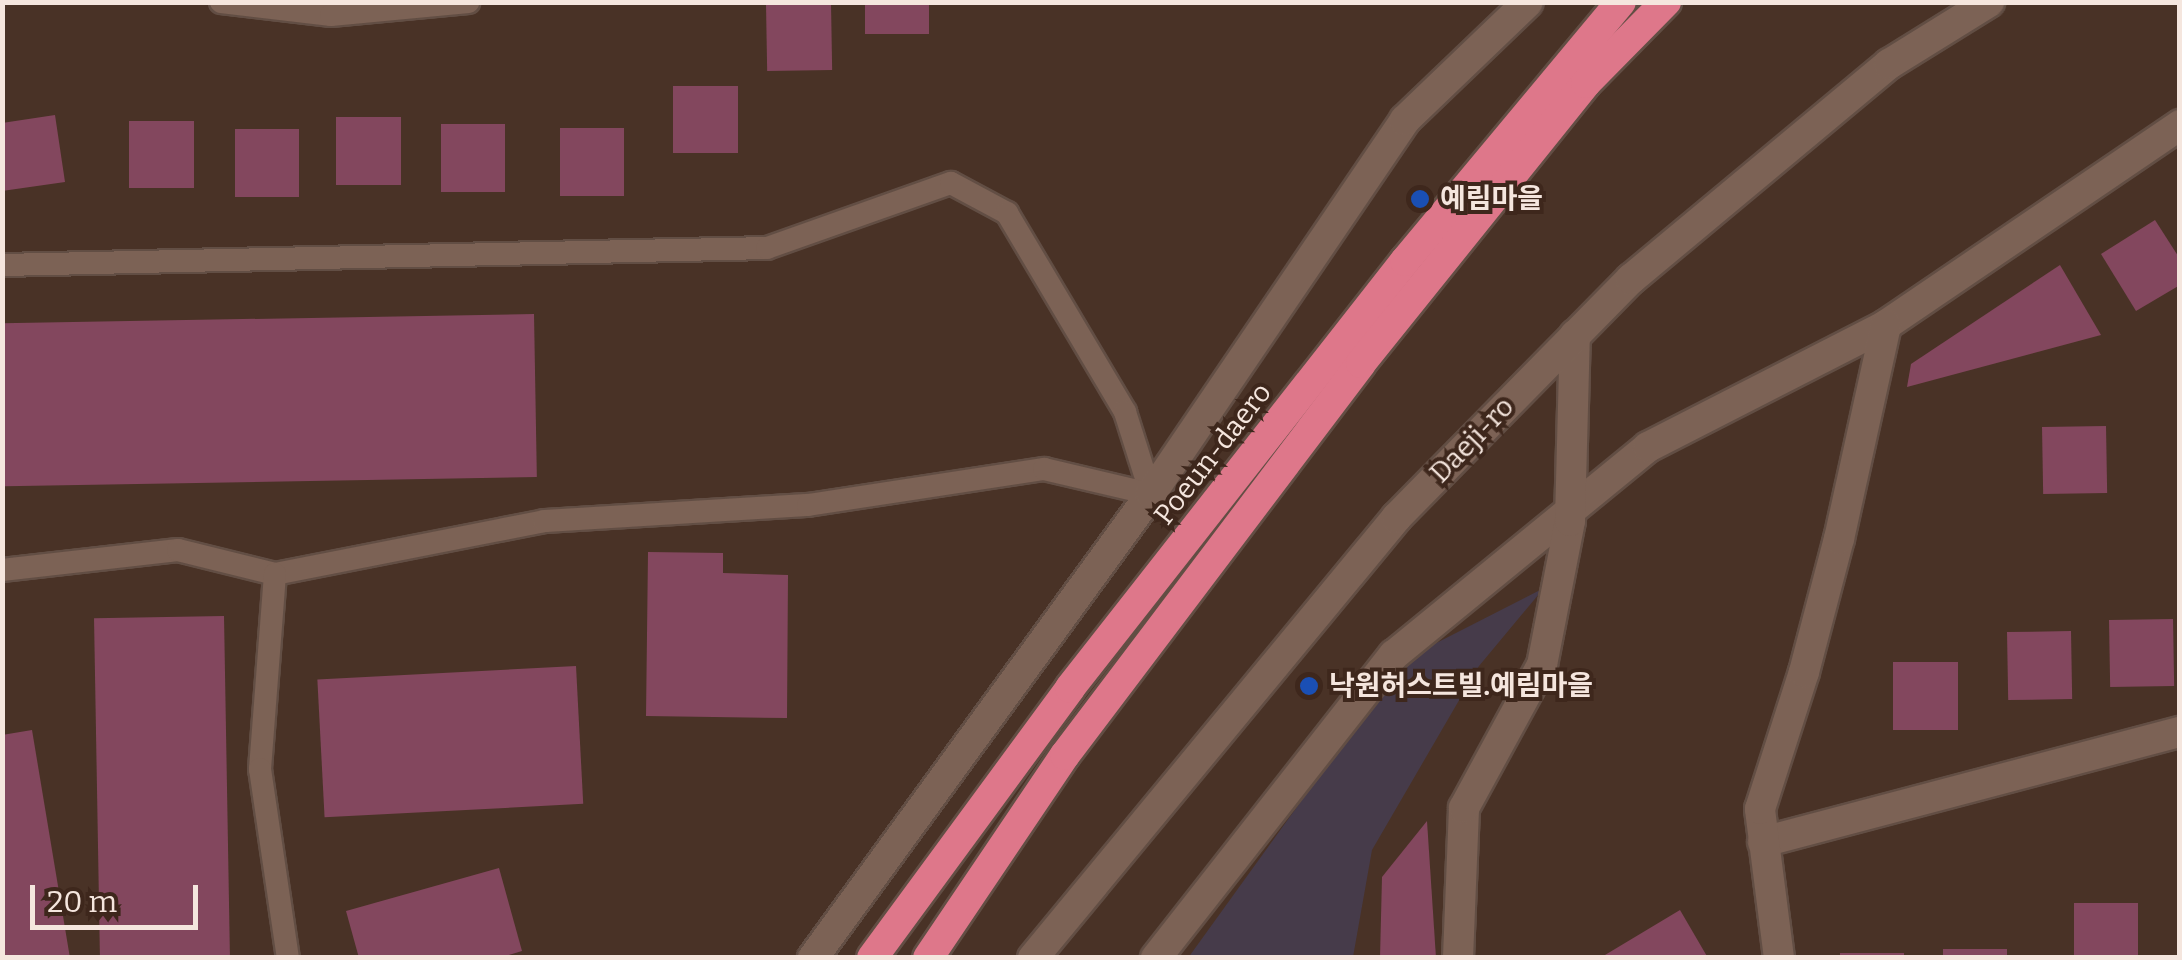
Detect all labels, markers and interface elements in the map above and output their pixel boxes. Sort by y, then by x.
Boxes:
place label: 예림마을 [1440,182,1543,216]
marker: 예림마을 [1409,188,1431,210]
street label: Poeun-daero [1147,377,1279,531]
street label: Daeji-ro [1423,390,1521,490]
place label: 낙원허스트빌.예림마을 [1329,669,1593,703]
marker: 낙원허스트빌.예림마을 [1298,675,1320,697]
scale bar [35,865,202,927]
text: 20 m [47,884,117,920]

